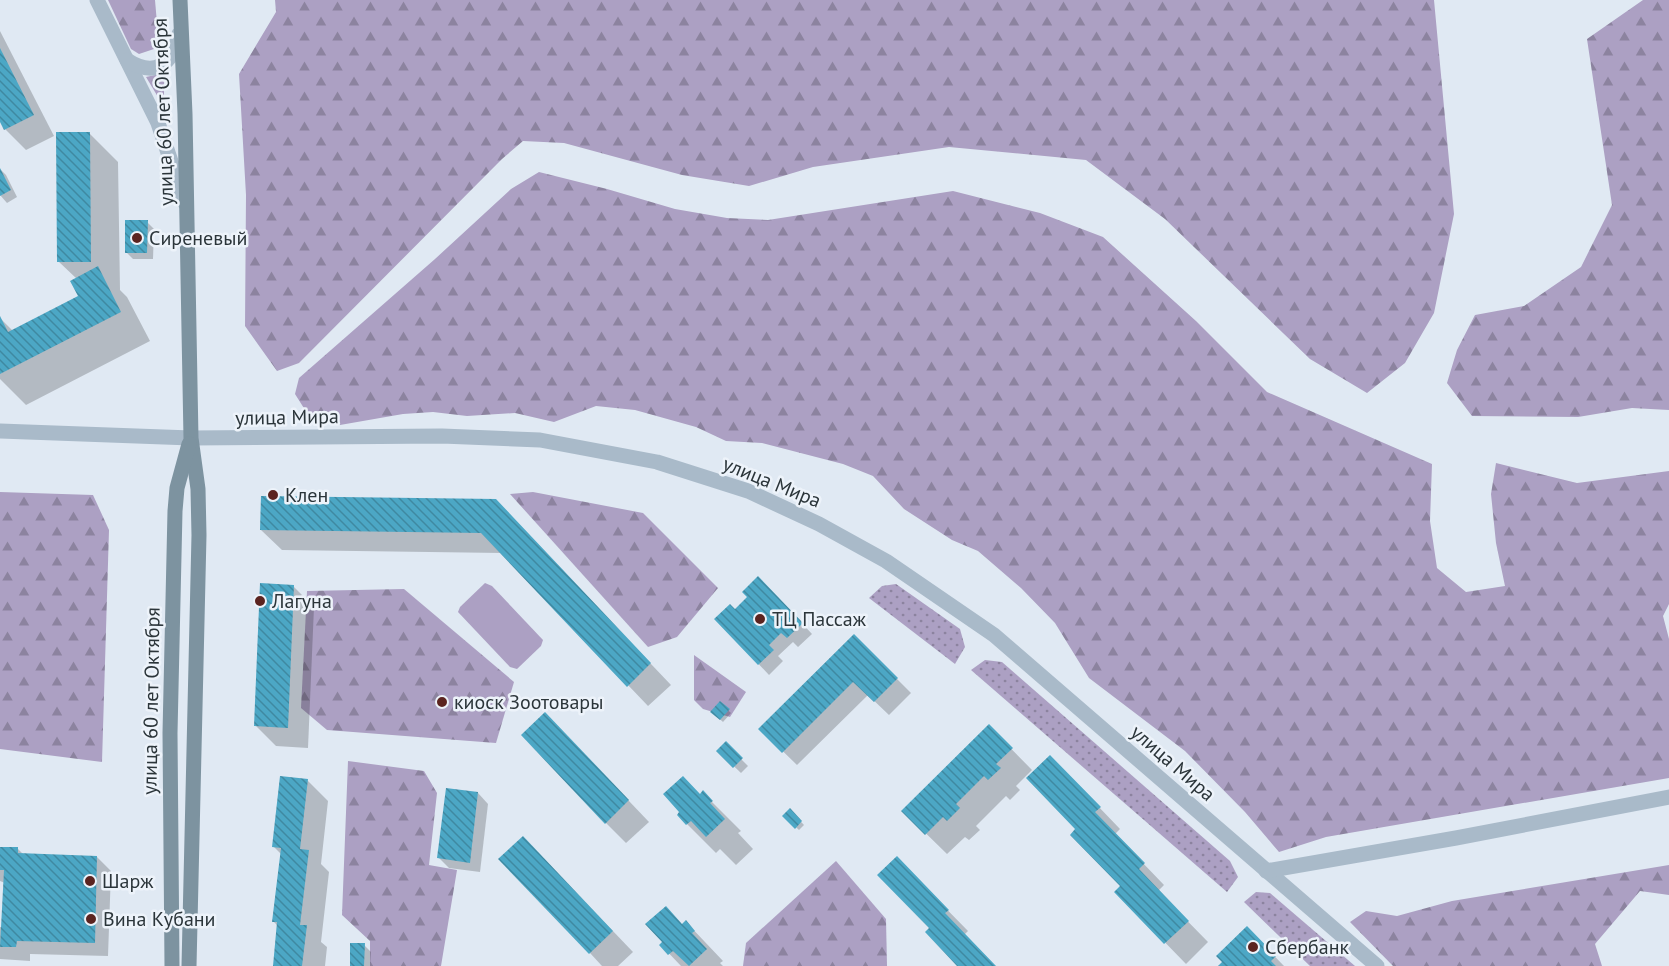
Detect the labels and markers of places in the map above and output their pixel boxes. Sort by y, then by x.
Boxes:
place label: Сиреневый [149,225,247,251]
marker: Сиреневый [130,231,144,245]
place label: Клен [285,482,328,508]
marker: Клен [266,488,280,502]
place label: Лагуна [271,588,332,614]
marker: Лагуна [253,594,267,608]
place label: ТЦ Пассаж [772,606,867,632]
marker: ТЦ Пассаж [753,612,767,626]
place label: киоск Зоотовары [454,689,603,715]
marker: киоск Зоотовары [435,695,449,709]
place label: Шарж [102,868,154,894]
marker: Шарж [83,874,97,888]
place label: Вина Кубани [103,906,216,932]
marker: Вина Кубани [84,912,98,926]
place label: Сбербанк [1265,934,1350,960]
marker: Сбербанк [1246,940,1260,954]

